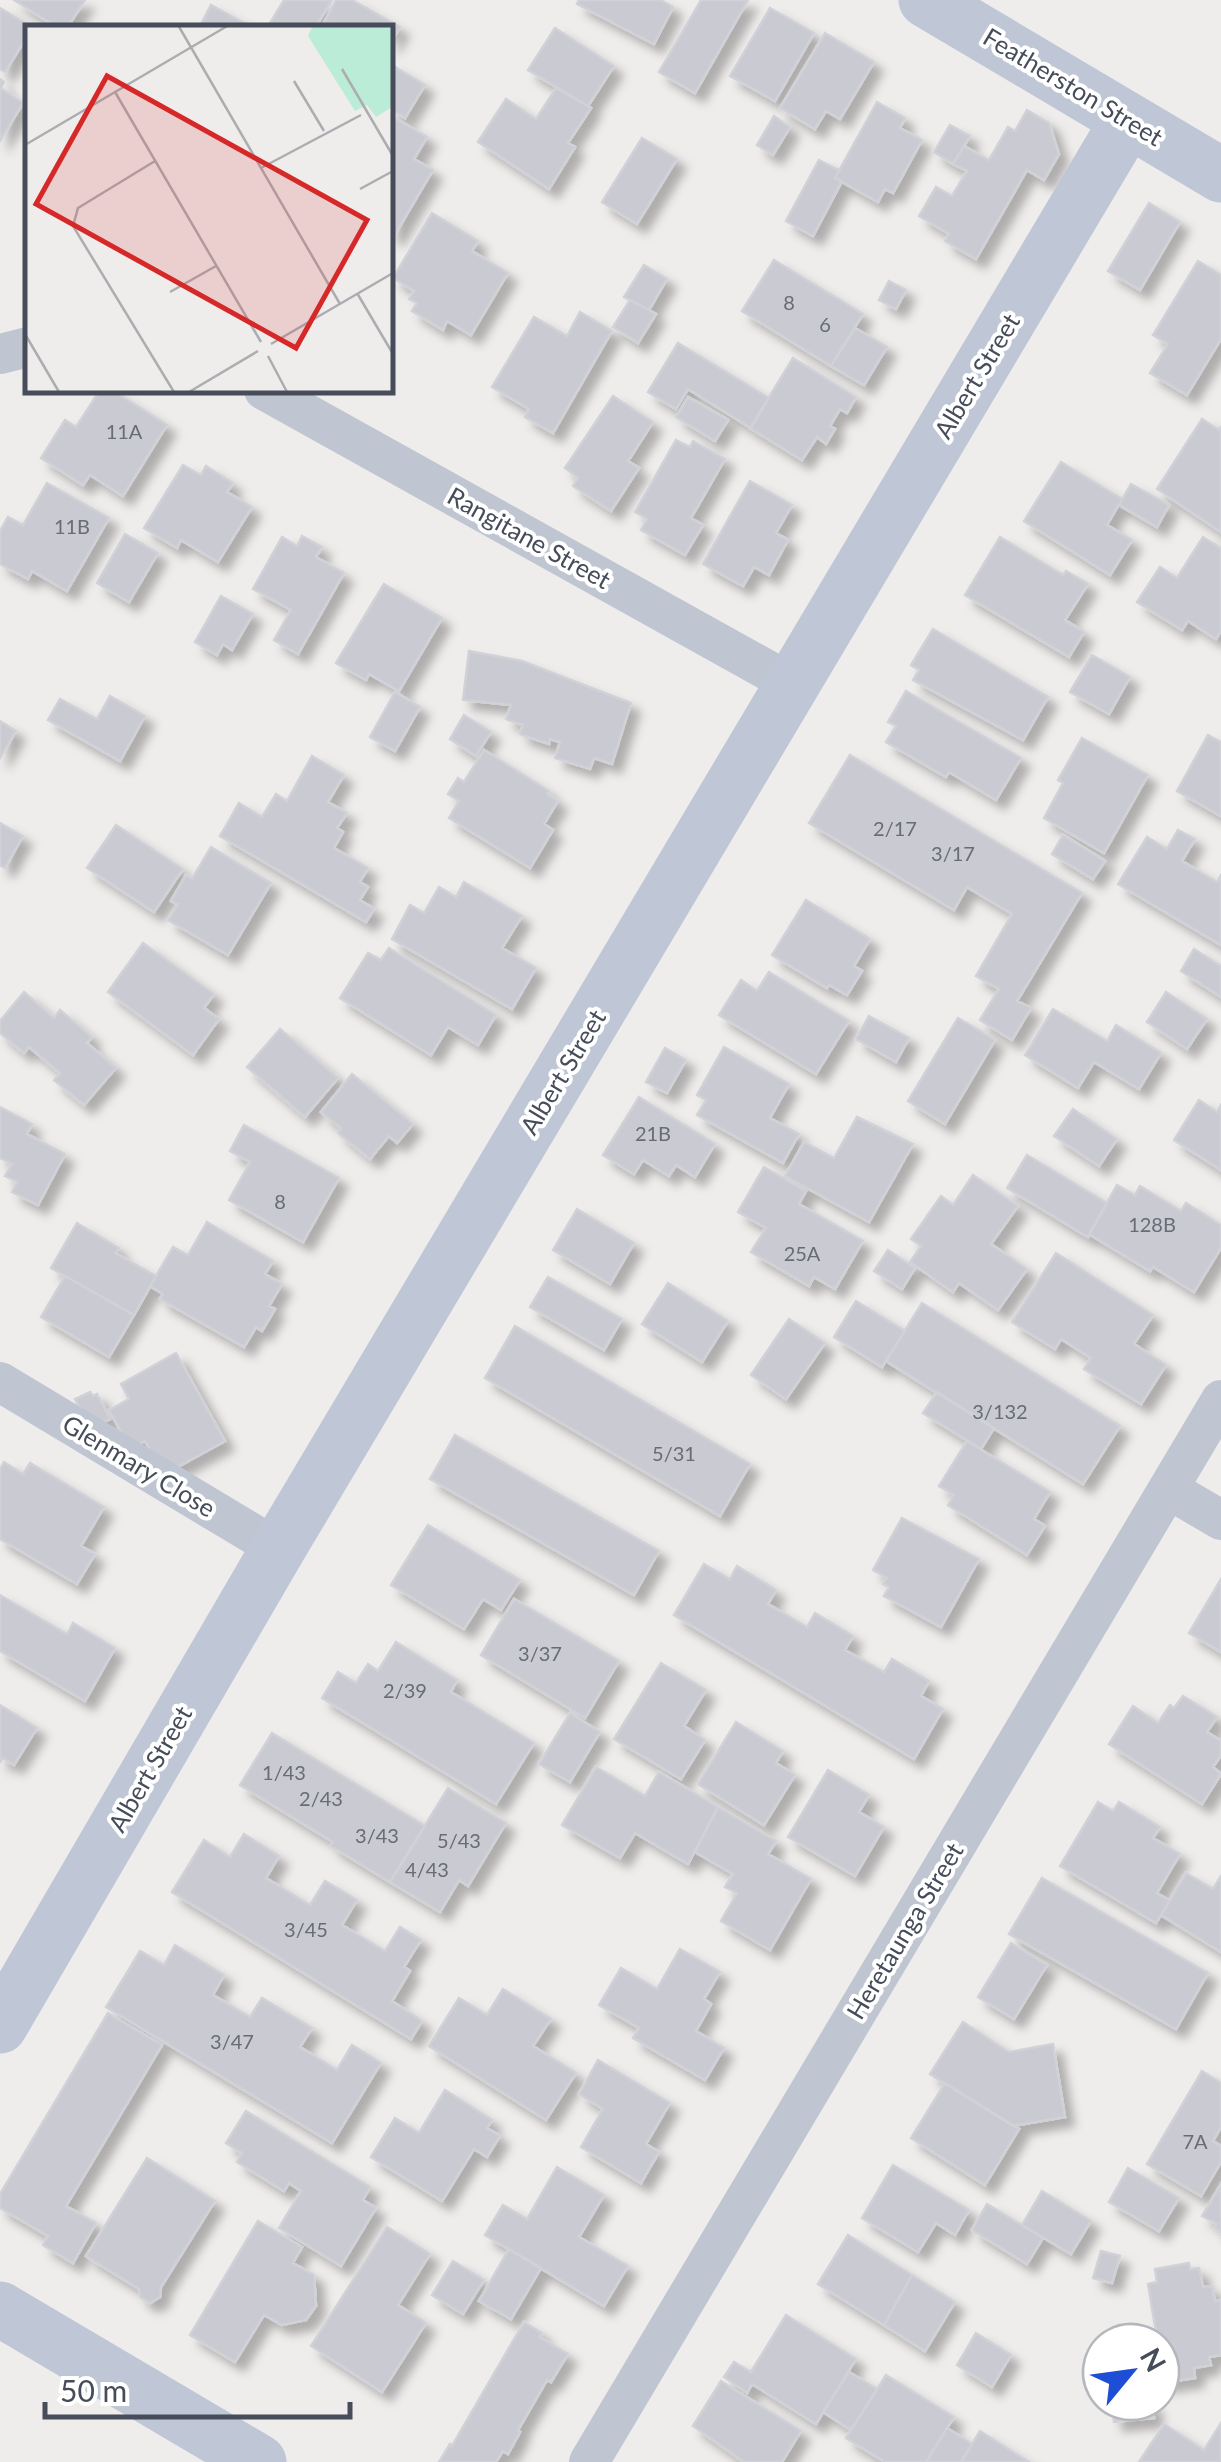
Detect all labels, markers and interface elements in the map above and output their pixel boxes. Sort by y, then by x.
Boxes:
street label: Featherston Street [978,21,1169,151]
inset map [25,25,392,392]
house number: 8 [783,290,795,314]
street label: Albert Street [927,308,1025,443]
house number: 6 [819,312,831,336]
house number: 11A [106,419,143,443]
street label: Rangitane Street [443,480,616,594]
house number: 11B [54,514,90,538]
house number: 2/17 [873,816,917,840]
house number: 3/17 [931,841,975,865]
street label: Albert Street [513,1004,611,1139]
house number: 21B [635,1121,671,1145]
house number: 8 [274,1189,286,1213]
house number: 128B [1128,1212,1176,1236]
house number: 25A [784,1241,821,1265]
house number: 3/132 [972,1399,1028,1423]
street label: Glenmary Close [58,1408,221,1522]
house number: 5/31 [652,1441,696,1465]
house number: 3/37 [518,1641,562,1665]
house number: 2/39 [383,1678,427,1702]
street label: Albert Street [101,1700,197,1837]
house number: 1/43 [262,1760,306,1784]
house number: 2/43 [299,1786,343,1810]
house number: 3/43 [355,1823,399,1847]
house number: 5/43 [437,1828,481,1852]
street label: Heretaunga Street [840,1837,969,2024]
house number: 4/43 [405,1857,449,1881]
house number: 3/45 [284,1917,328,1941]
house number: 3/47 [210,2029,254,2053]
house number: 7A [1182,2129,1208,2153]
north arrow [1081,2322,1181,2422]
text: N [1134,2342,1174,2377]
scale bar [45,2357,350,2419]
text: 50 m [60,2372,127,2408]

